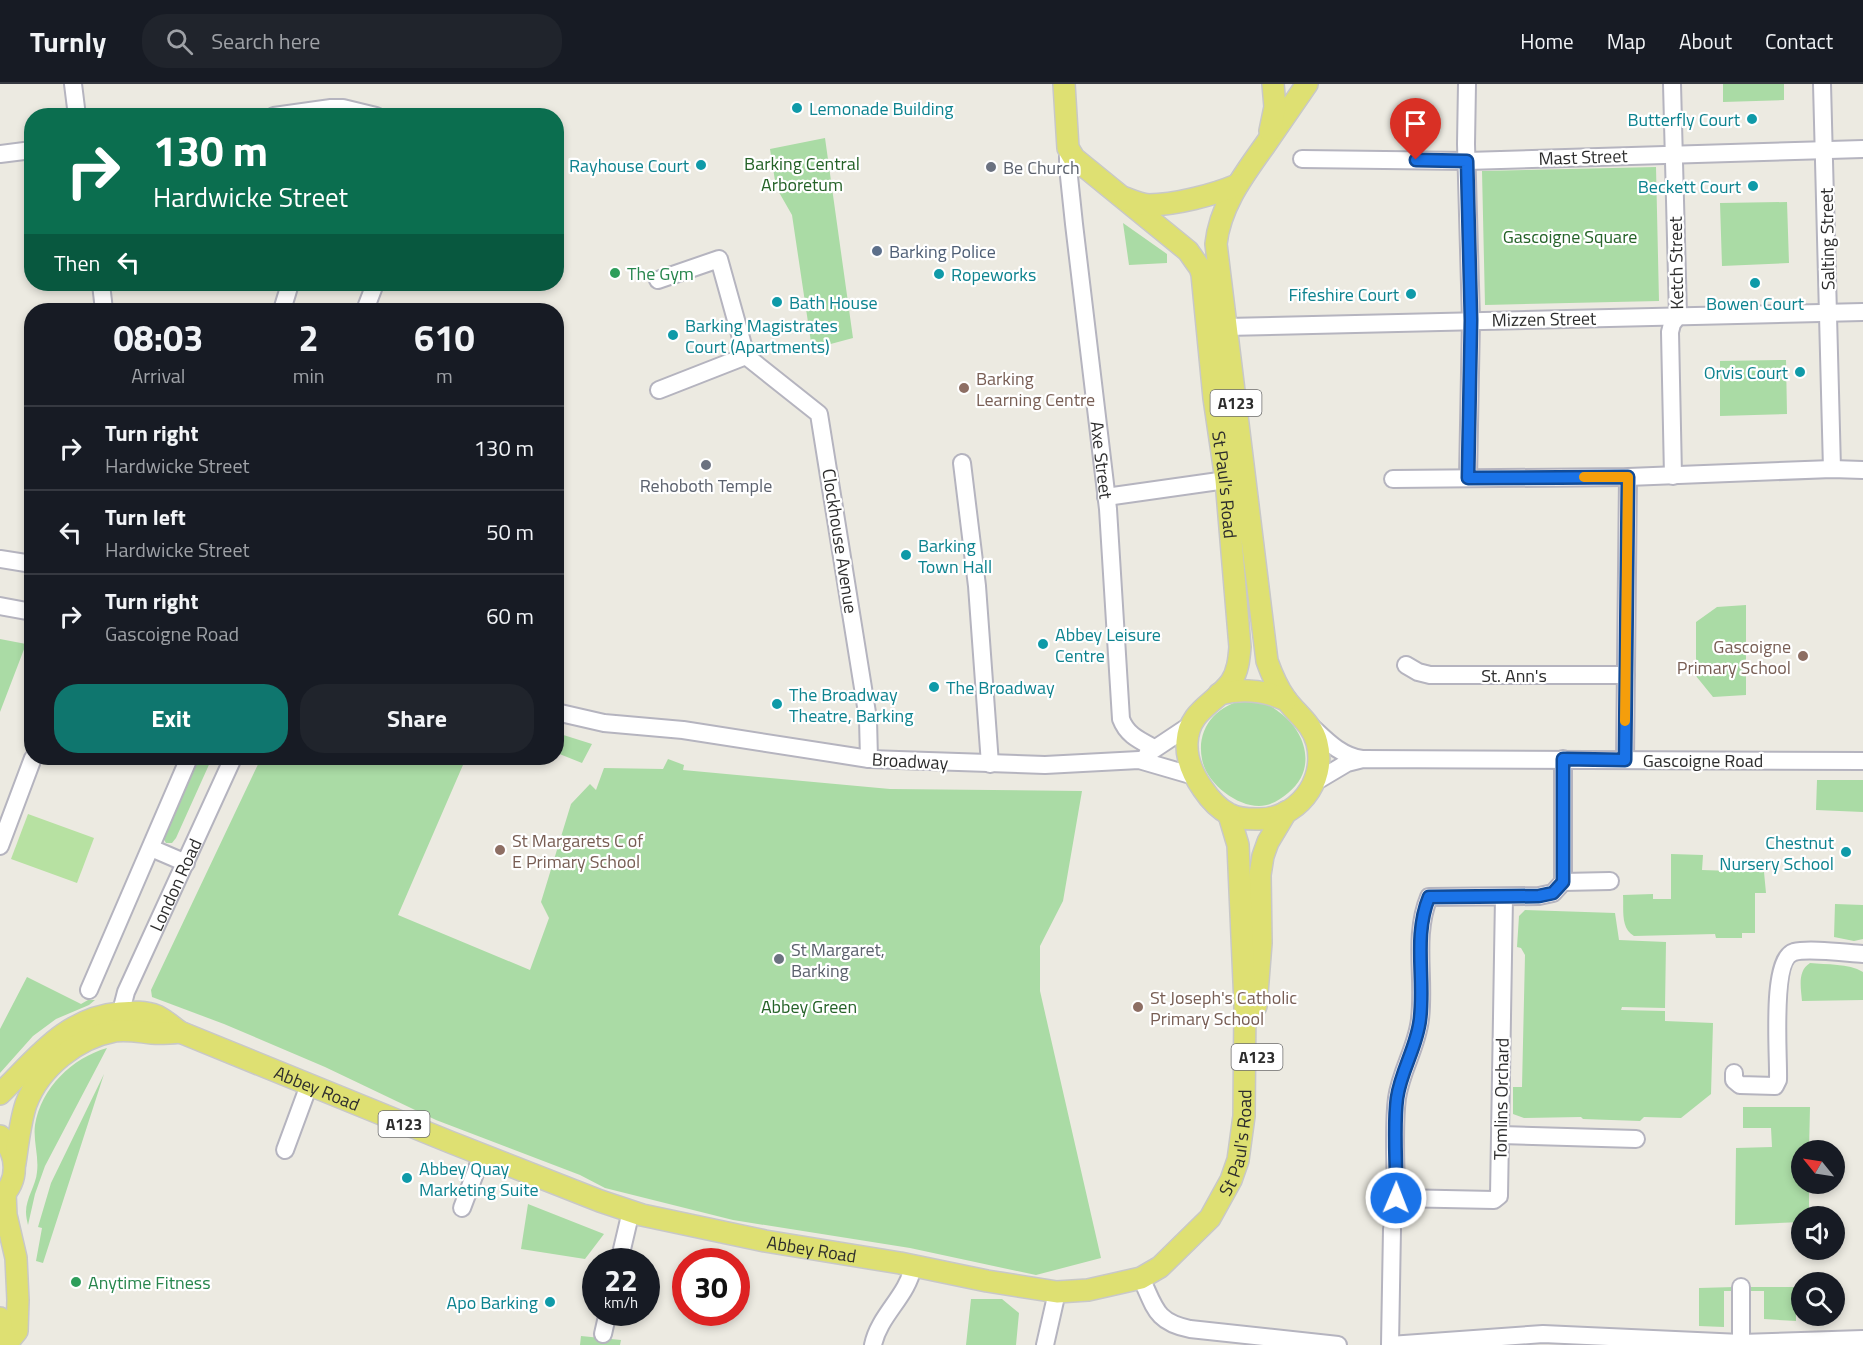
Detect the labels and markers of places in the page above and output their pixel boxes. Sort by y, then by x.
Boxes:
place label: Lemonade Building [809,95,954,122]
pin [1390,98,1441,160]
marker: Lemonade Building [790,101,804,115]
place label: Butterfly Court [1627,106,1741,133]
marker: Butterfly Court [1745,112,1759,126]
place label: Rayhouse Court [569,152,690,179]
place label: Be Church [1003,154,1080,181]
marker: Rayhouse Court [694,158,708,172]
marker: Be Church [984,160,998,174]
place label: Beckett Court [1638,173,1742,200]
marker: Beckett Court [1746,179,1760,193]
place label: Barking Police [889,238,996,265]
marker: Barking Police [870,244,884,258]
place label: The Gym [627,260,694,287]
place label: Ropeworks [951,261,1036,288]
marker: The Gym [608,266,622,280]
marker: Ropeworks [932,267,946,281]
marker: Bowen Court [1748,276,1762,290]
place label: Fifeshire Court [1288,281,1400,308]
marker: Fifeshire Court [1404,287,1418,301]
place label: Bath House [789,289,878,316]
place label: Bowen Court [1706,290,1805,317]
marker: Bath House [770,295,784,309]
place label: Barking Magistrates Court (Apartments) [685,312,838,360]
marker: Barking Magistrates Court (Apartments) [666,328,680,342]
place label: Orvis Court [1704,359,1789,386]
place label: Barking Learning Centre [976,365,1095,413]
marker: Orvis Court [1793,365,1807,379]
marker: Barking Learning Centre [957,381,971,395]
marker: Rehoboth Temple [699,458,713,472]
place label: Rehoboth Temple [640,472,772,499]
place label: Barking Town Hall [918,532,992,580]
marker: Barking Town Hall [899,548,913,562]
place label: Abbey Leisure Centre [1055,621,1161,669]
place label: Gascoigne Primary School [1677,633,1791,681]
marker: Abbey Leisure Centre [1036,637,1050,651]
marker: Gascoigne Primary School [1796,649,1810,663]
place label: The Broadway [946,674,1055,701]
marker: The Broadway [927,680,941,694]
place label: The Broadway Theatre, Barking [789,681,914,729]
marker: The Broadway Theatre, Barking [770,697,784,711]
place label: St Margarets C of E Primary School [512,827,643,875]
place label: Chestnut Nursery School [1719,829,1835,877]
marker: St Margarets C of E Primary School [493,843,507,857]
marker: Chestnut Nursery School [1839,845,1853,859]
place label: St Margaret, Barking [791,936,885,984]
marker: St Margaret, Barking [772,952,786,966]
place label: St Joseph's Catholic Primary School [1150,984,1297,1032]
marker: St Joseph's Catholic Primary School [1131,1000,1145,1014]
place label: Abbey Quay Marketing Suite [419,1155,539,1203]
marker: Abbey Quay Marketing Suite [400,1171,414,1185]
place label: Anytime Fitness [88,1269,211,1296]
marker: Anytime Fitness [69,1275,83,1289]
place label: Apo Barking [447,1289,538,1316]
marker: Apo Barking [543,1295,557,1309]

